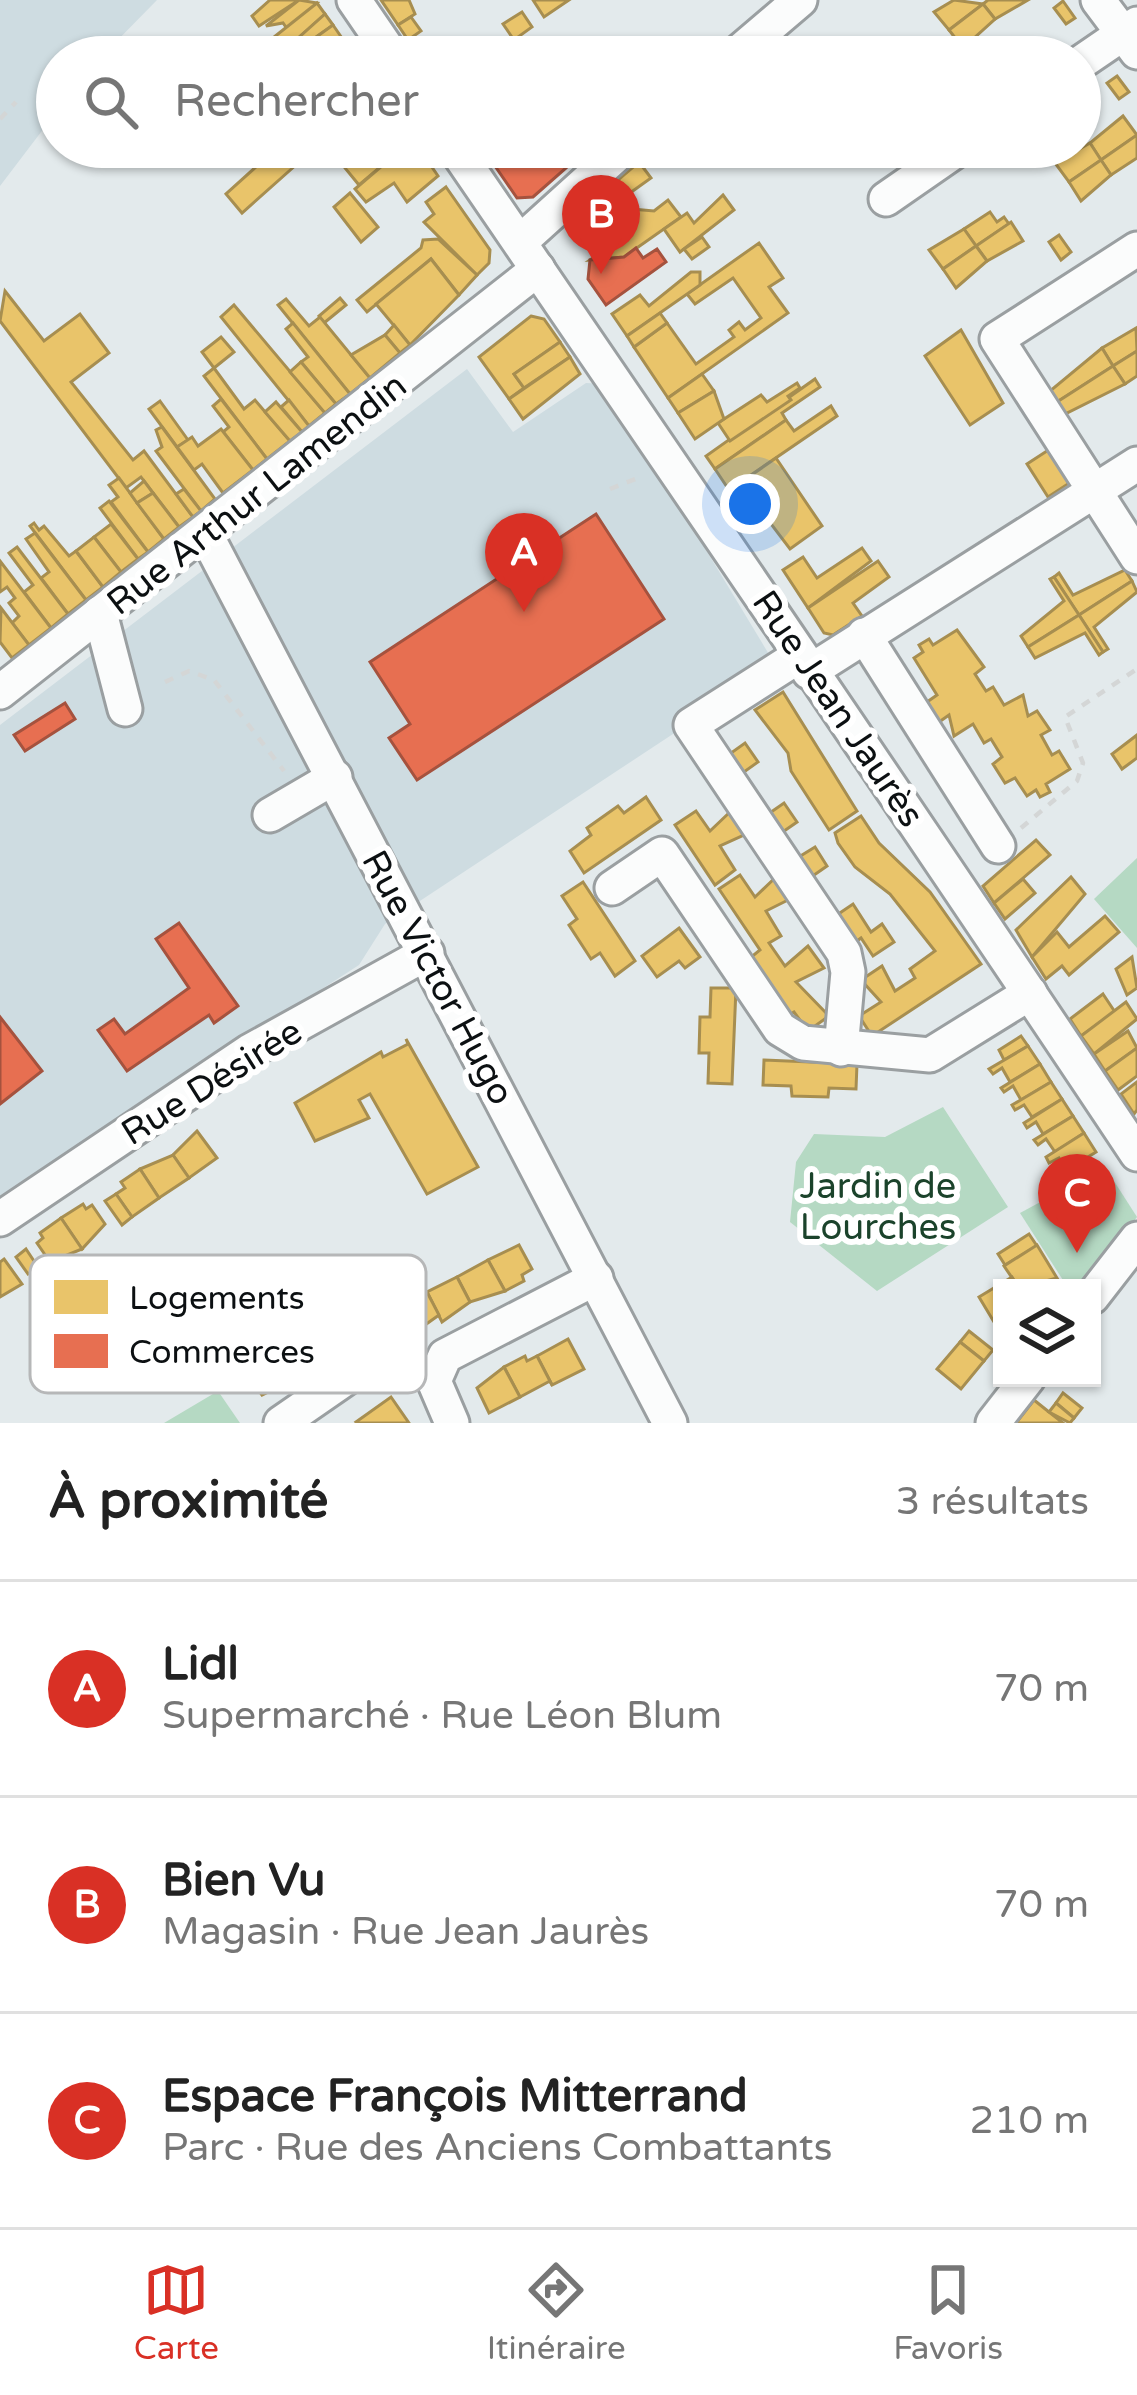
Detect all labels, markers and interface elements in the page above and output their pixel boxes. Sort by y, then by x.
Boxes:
search box [36,36,1101,168]
icon: search [78,69,144,135]
text: Rechercher [174,75,419,129]
pin: B [562,175,640,274]
street label: Rue Arthur Lamendin [99,364,415,624]
your location [720,474,780,534]
pin: A [485,513,563,612]
street label: Rue Jean Jaurès [743,583,933,835]
street label: Rue Victor Hugo [353,843,523,1112]
street label: Rue Désirée [114,1010,310,1155]
pin: C [1038,1154,1116,1253]
park label: Jardin de Lourches [800,1165,956,1249]
legend [30,1255,426,1393]
text: Logements [129,1279,305,1318]
map controls [993,1279,1101,1387]
button: layers [993,1279,1101,1387]
text: Commerces [129,1333,315,1372]
text: À proximité [48,1470,328,1532]
text: 3 résultats [896,1478,1089,1525]
text: Lidl [162,1638,239,1692]
text: A [72,1665,102,1712]
text: 70 m [994,1665,1089,1712]
text: Supermarché · Rue Léon Blum [162,1692,722,1739]
text: Bien Vu [162,1854,325,1908]
text: B [73,1881,101,1928]
text: 70 m [994,1881,1089,1928]
text: Magasin · Rue Jean Jaurès [162,1908,649,1955]
text: Espace François Mitterrand [162,2070,748,2124]
text: C [73,2097,101,2144]
text: 210 m [970,2097,1089,2144]
text: Parc · Rue des Anciens Combattants [162,2124,832,2171]
tab: Carte [134,2257,219,2368]
tab: Itinéraire [487,2257,626,2368]
tab: Favoris [893,2257,1003,2368]

